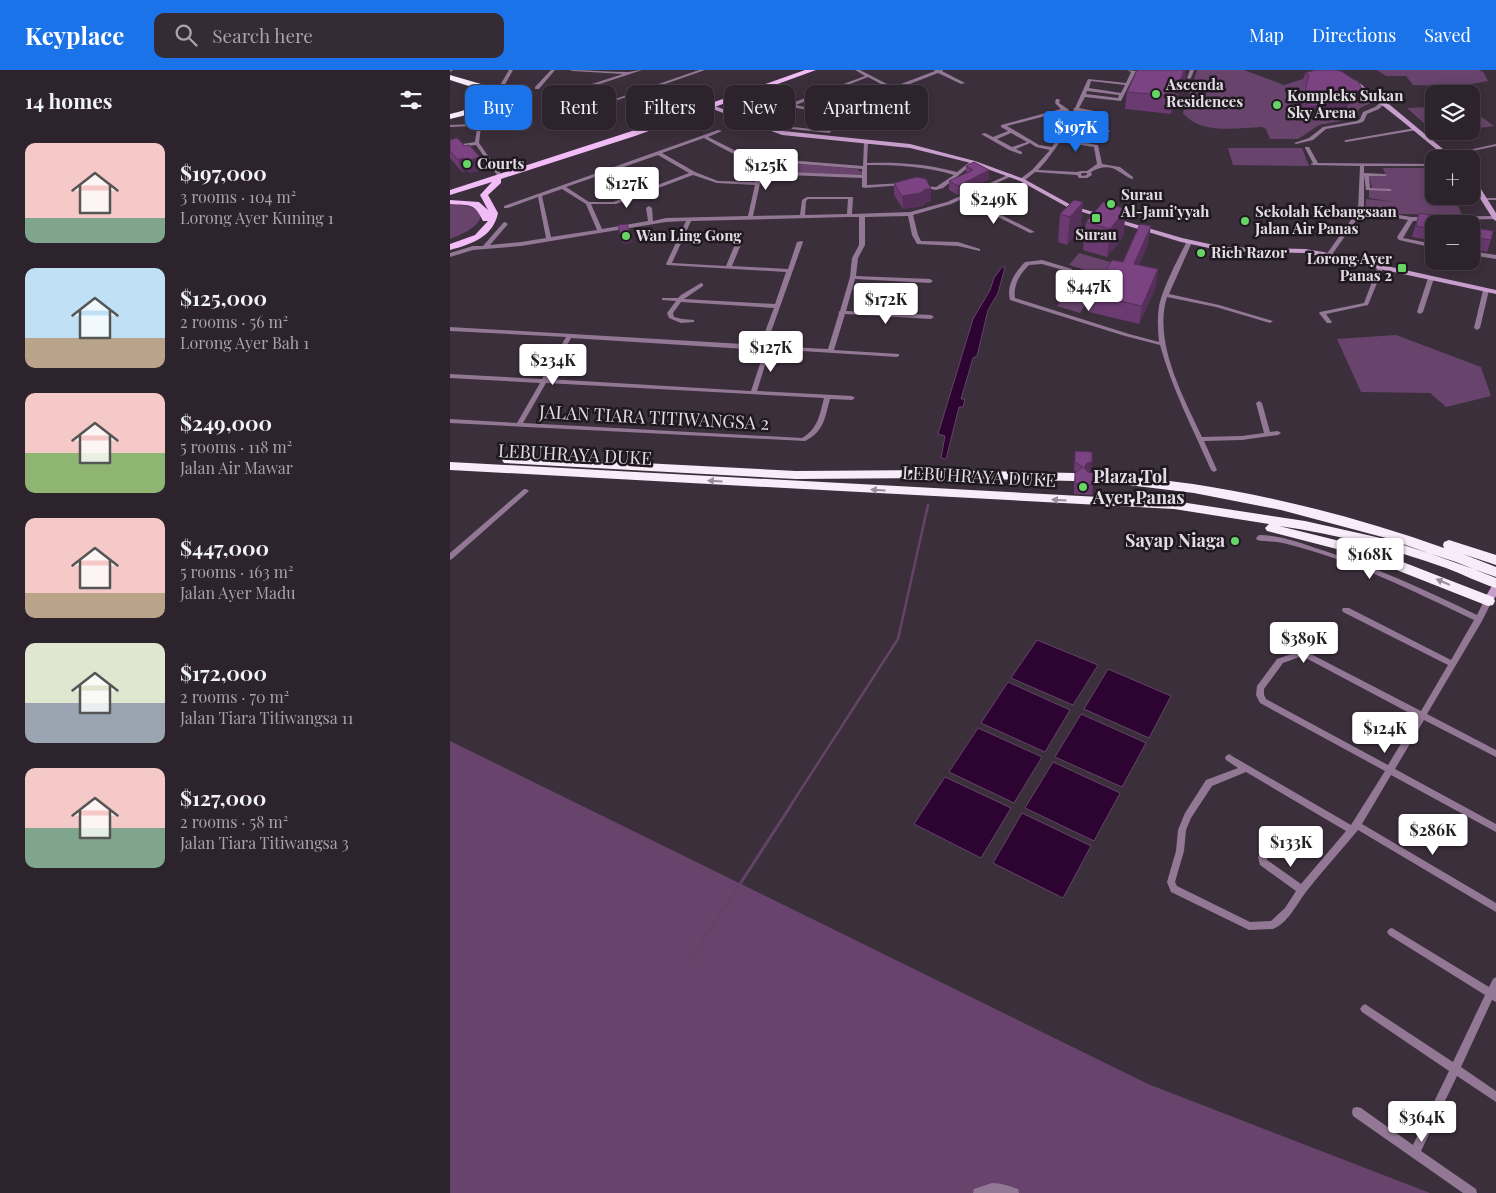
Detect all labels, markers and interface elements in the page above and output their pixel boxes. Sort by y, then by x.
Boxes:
search box [154,13,504,58]
text: Keyplace [25,19,124,51]
icon: search [172,21,200,49]
text: Search here [212,22,313,48]
text: Map [1249,23,1284,47]
text: Directions [1312,23,1396,47]
text: Saved [1424,23,1471,47]
place label: Ascenda Residences [1165,74,1243,111]
chip: Buy [465,85,532,130]
chip: Rent [542,85,616,130]
chip: Filters [626,85,714,130]
chip: New [724,85,795,130]
chip: Apartment [805,85,928,130]
place label: Kompleks Sukan Sky Arena [1287,85,1404,122]
map controls [1425,85,1480,270]
button: layers [1425,85,1480,140]
text: 14 homes [25,86,112,114]
icon: filters [397,86,425,114]
marker: Ascenda Residences [1150,88,1162,100]
marker: Kompleks Sukan Sky Arena [1271,99,1283,111]
pin: $197K [1041,111,1111,153]
text: $197K [1055,116,1097,137]
pin: $125K [731,148,801,191]
button: + [1425,150,1480,205]
place label: Courts [477,153,524,173]
text: $125K [745,154,787,175]
text: $197,000 [180,158,267,186]
marker: Courts [461,158,473,170]
icon: home [65,163,125,223]
pin: $127K [592,166,662,209]
text: $127K [606,172,648,193]
pin: $249K [959,182,1029,225]
place label: Surau Al-Jami'yyah [1120,184,1209,221]
text: 3 rooms · 104 m² [180,186,296,207]
text: $249K [971,188,1017,209]
marker: Surau Al-Jami'yyah [1105,198,1117,210]
place label: Sekolah Kebangsaan Jalan Air Panas [1254,201,1397,238]
text: Lorong Ayer Kuning 1 [180,207,334,228]
marker: Surau [1090,212,1102,224]
marker: Sekolah Kebangsaan Jalan Air Panas [1239,215,1251,227]
button: − [1425,215,1480,270]
place label: Surau [1075,224,1117,244]
place label: Wan Ling Gong [635,225,742,245]
marker: Wan Ling Gong [620,230,632,242]
place label: Rich Razor [1211,242,1287,262]
marker: Rich Razor [1195,247,1207,259]
place label: Lorong Ayer Panas 2 [1307,248,1392,285]
marker: Lorong Ayer Panas 2 [1396,262,1408,274]
pin: $447K [1054,270,1124,312]
text: $447K [1067,275,1111,296]
pin: $172K [851,282,921,325]
text: $125,000 [180,283,267,311]
icon: home [65,288,125,348]
text: $172K [865,288,907,309]
text: 2 rooms · 56 m² [180,311,288,332]
pin: $127K [736,330,806,373]
text: Lorong Ayer Bah 1 [180,332,309,353]
text: $127K [750,336,792,357]
pin: $234K [518,344,588,386]
text: $234K [530,349,576,370]
street label: JALAN TIARA TITIWANGSA 2 [537,399,770,435]
text: $249,000 [180,408,272,436]
icon: home [65,413,125,473]
text: 5 rooms · 118 m² [180,436,292,457]
street label: LEBUHRAYA DUKE [497,438,653,470]
text: Jalan Air Mawar [180,457,293,478]
street label: LEBUHRAYA DUKE [901,460,1057,492]
place label: Plaza Tol Ayer Panas [1092,464,1185,509]
one-way arrow [707,477,723,485]
marker: Plaza Tol Ayer Panas [1077,481,1089,493]
one-way arrow [869,485,885,493]
one-way arrow [1051,496,1067,504]
place label: Sayap Niaga [1125,528,1226,552]
text: $447,000 [180,533,269,561]
marker: Sayap Niaga [1229,535,1241,547]
icon: home [65,538,125,598]
pin: $168K [1335,538,1405,580]
text: $168K [1348,543,1392,564]
text: 5 rooms · 163 m² [180,561,293,582]
one-way arrow [1436,578,1450,586]
text: Jalan Ayer Madu [180,582,296,603]
pin: $389K [1269,622,1339,664]
text: $389K [1281,627,1327,648]
text: $172,000 [180,658,267,686]
icon: home [65,663,125,723]
text: 2 rooms · 70 m² [180,686,289,707]
text: Jalan Tiara Titiwangsa 11 [180,707,353,728]
pin: $124K [1350,712,1420,754]
text: $124K [1363,717,1407,738]
text: $127,000 [180,783,266,811]
icon: home [65,788,125,848]
text: 2 rooms · 58 m² [180,811,288,832]
pin: $286K [1398,814,1468,856]
text: $286K [1410,819,1456,840]
pin: $133K [1256,826,1326,868]
text: $133K [1270,831,1312,852]
text: Jalan Tiara Titiwangsa 3 [180,832,349,853]
pin: $364K [1387,1100,1457,1143]
text: $364K [1399,1106,1445,1127]

